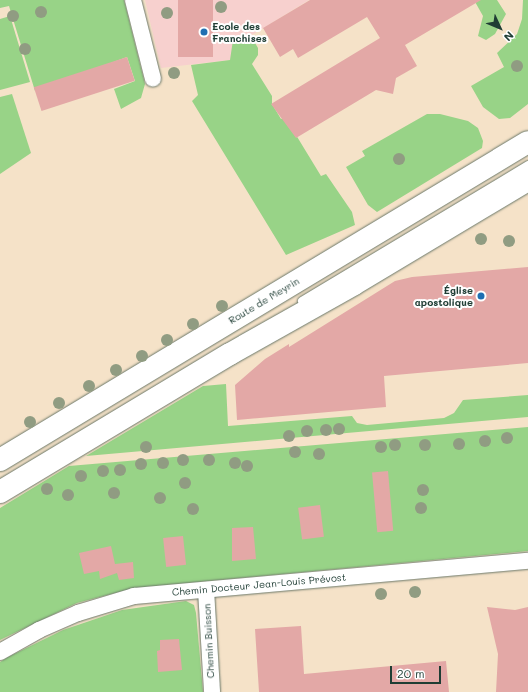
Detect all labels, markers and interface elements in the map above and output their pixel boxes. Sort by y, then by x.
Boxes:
north arrow [480,8,520,48]
place label: Ecole des Franchises [212,20,267,44]
marker: Ecole des Franchises [199,27,209,37]
text: N [501,28,517,45]
street label: Route de Meyrin [226,275,302,327]
place label: Église apostolique [415,284,473,308]
marker: Église apostolique [476,291,486,301]
street label: Chemin Docteur Jean-Louis Prévost [171,571,347,599]
street label: Chemin Buisson [201,603,217,679]
scale bar [392,658,443,684]
text: 20 m [397,665,425,681]

